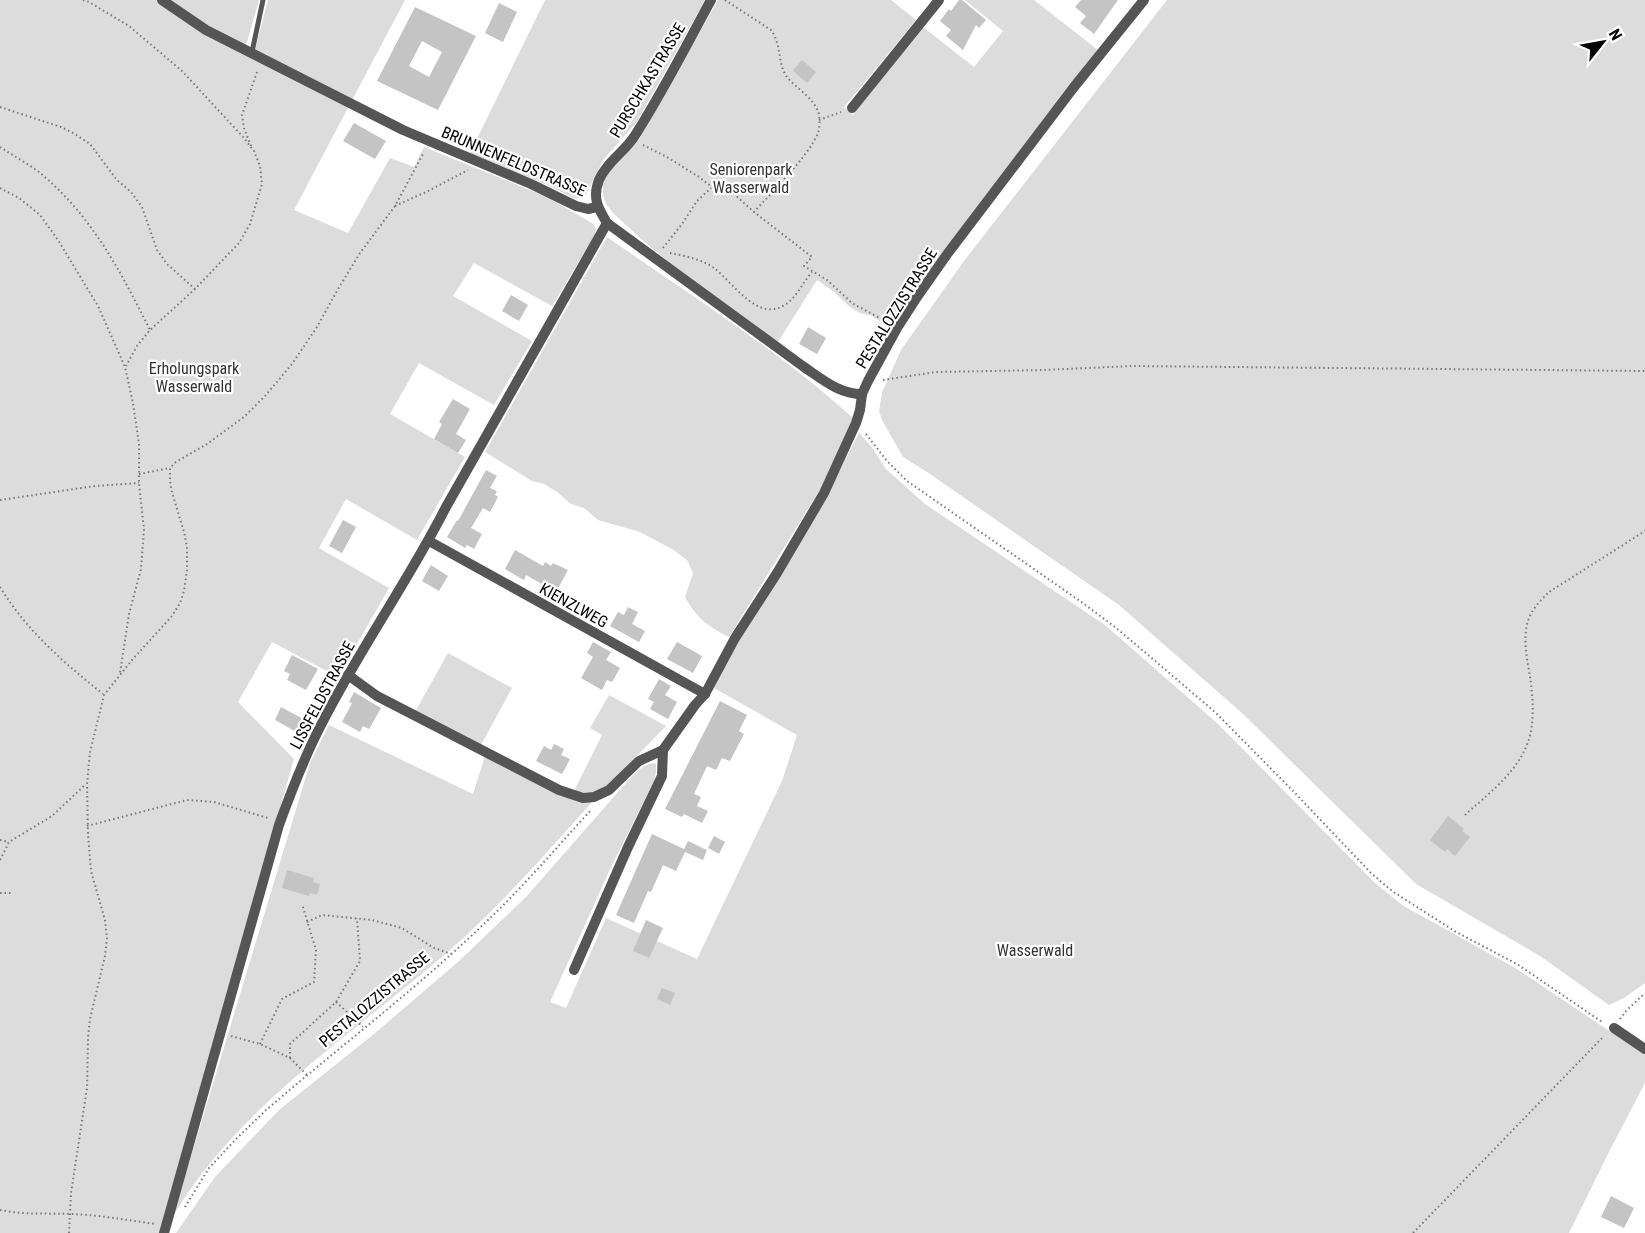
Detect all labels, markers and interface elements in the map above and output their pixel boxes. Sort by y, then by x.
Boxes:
north arrow [1573,12,1633,72]
street label: PURSCHKASTRASSE [606,19,689,141]
text: N [1605,25,1626,44]
street label: BRUNNENFELDSTRASSE [439,122,589,201]
park label: Seniorenpark Wasserwald [710,160,793,197]
street label: PESTALOZZISTRASSE [852,245,941,372]
park label: Erholungspark Wasserwald [149,359,240,396]
street label: KIENZLWEG [536,579,611,632]
street label: LISSFELDSTRASSE [286,638,359,752]
park label: Wasserwald [997,941,1073,960]
street label: PESTALOZZISTRASSE [315,948,433,1051]

